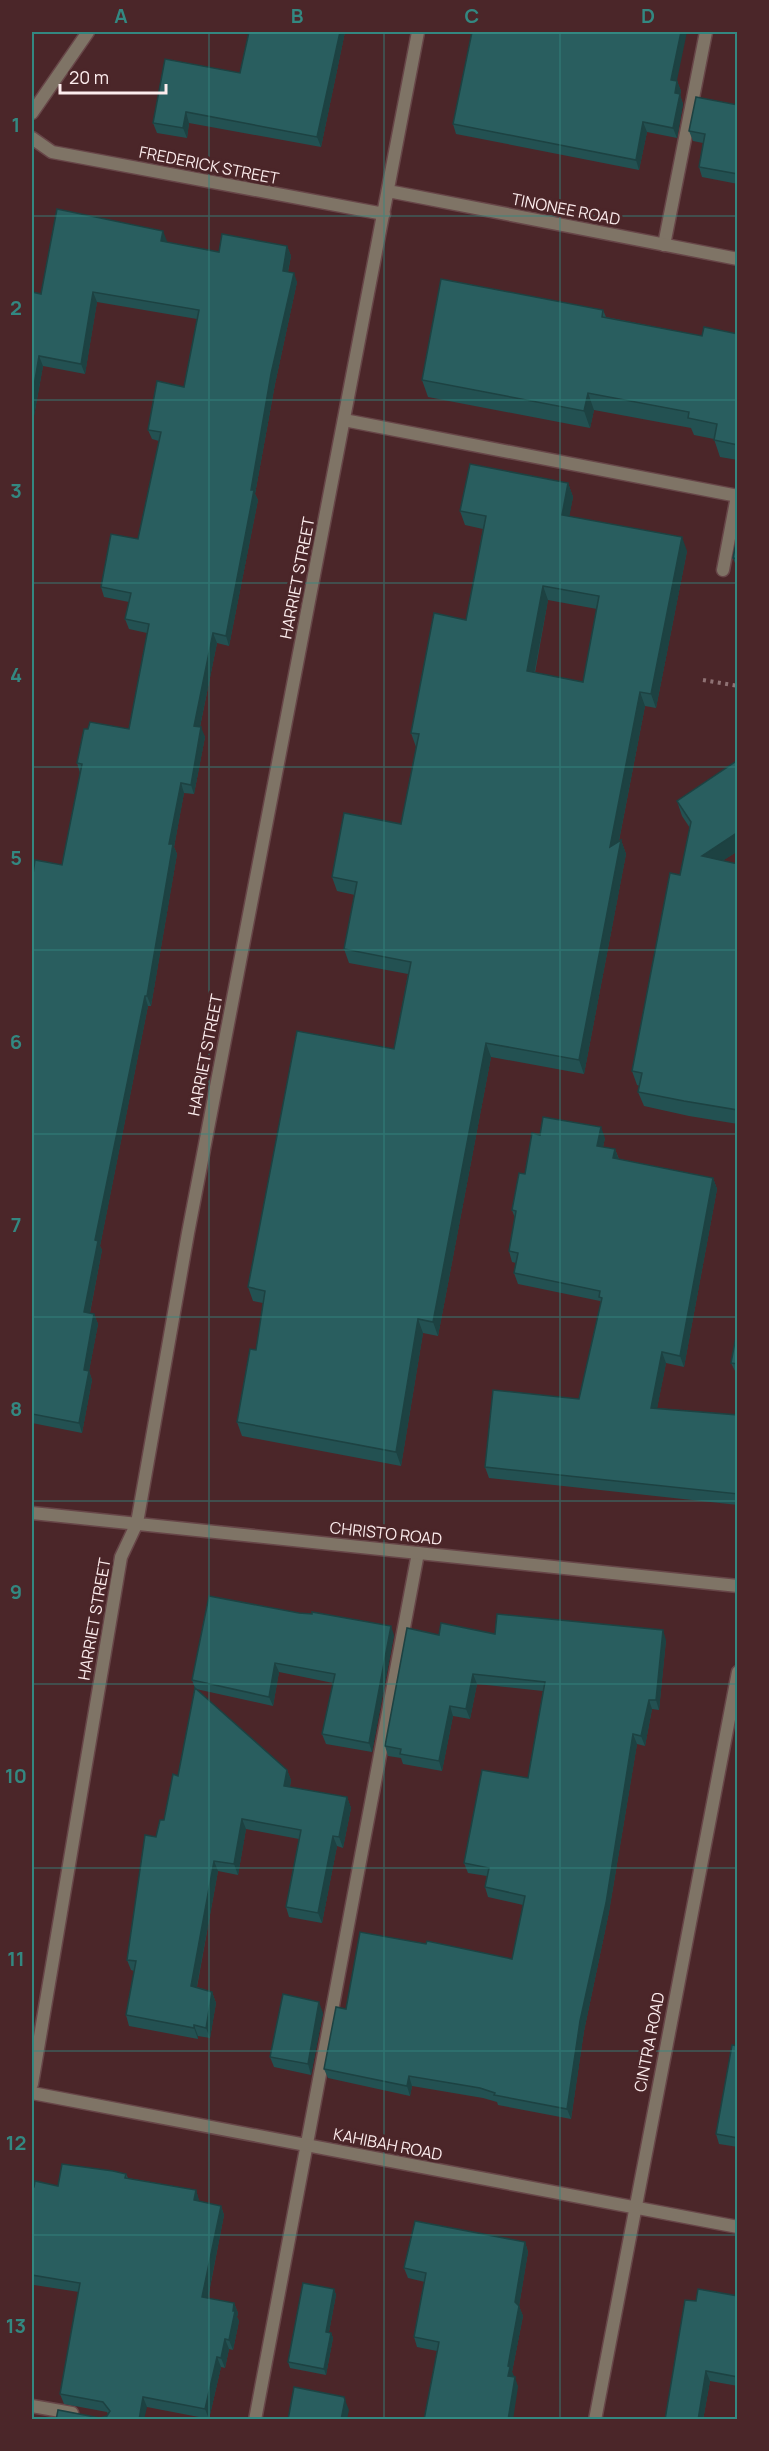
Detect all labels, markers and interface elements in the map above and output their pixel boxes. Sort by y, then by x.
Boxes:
text: A [114,2,128,29]
text: B [291,2,304,29]
text: C [465,2,479,29]
text: D [641,2,655,29]
scale bar [60,57,166,95]
text: 20 m [69,65,109,89]
text: 1 [12,111,20,138]
street label: FREDERICK STREET [137,141,281,189]
street label: TINONEE ROAD [510,188,623,230]
text: 2 [10,294,22,321]
text: 3 [10,477,22,504]
street label: HARRIET STREET [274,515,320,641]
text: 4 [10,661,22,688]
text: 5 [10,844,22,871]
street label: HARRIET STREET [182,992,228,1118]
text: 6 [10,1028,22,1055]
text: 7 [11,1211,21,1238]
text: 8 [10,1395,22,1422]
street label: CHRISTO ROAD [329,1516,443,1550]
street label: HARRIET STREET [72,1556,116,1682]
text: 9 [10,1578,22,1605]
text: 10 [5,1762,27,1789]
text: 11 [7,1945,25,1972]
street label: CINTRA ROAD [629,1990,670,2094]
street label: KAHIBAH ROAD [332,2123,445,2165]
text: 12 [6,2129,26,2156]
text: 13 [6,2312,26,2339]

